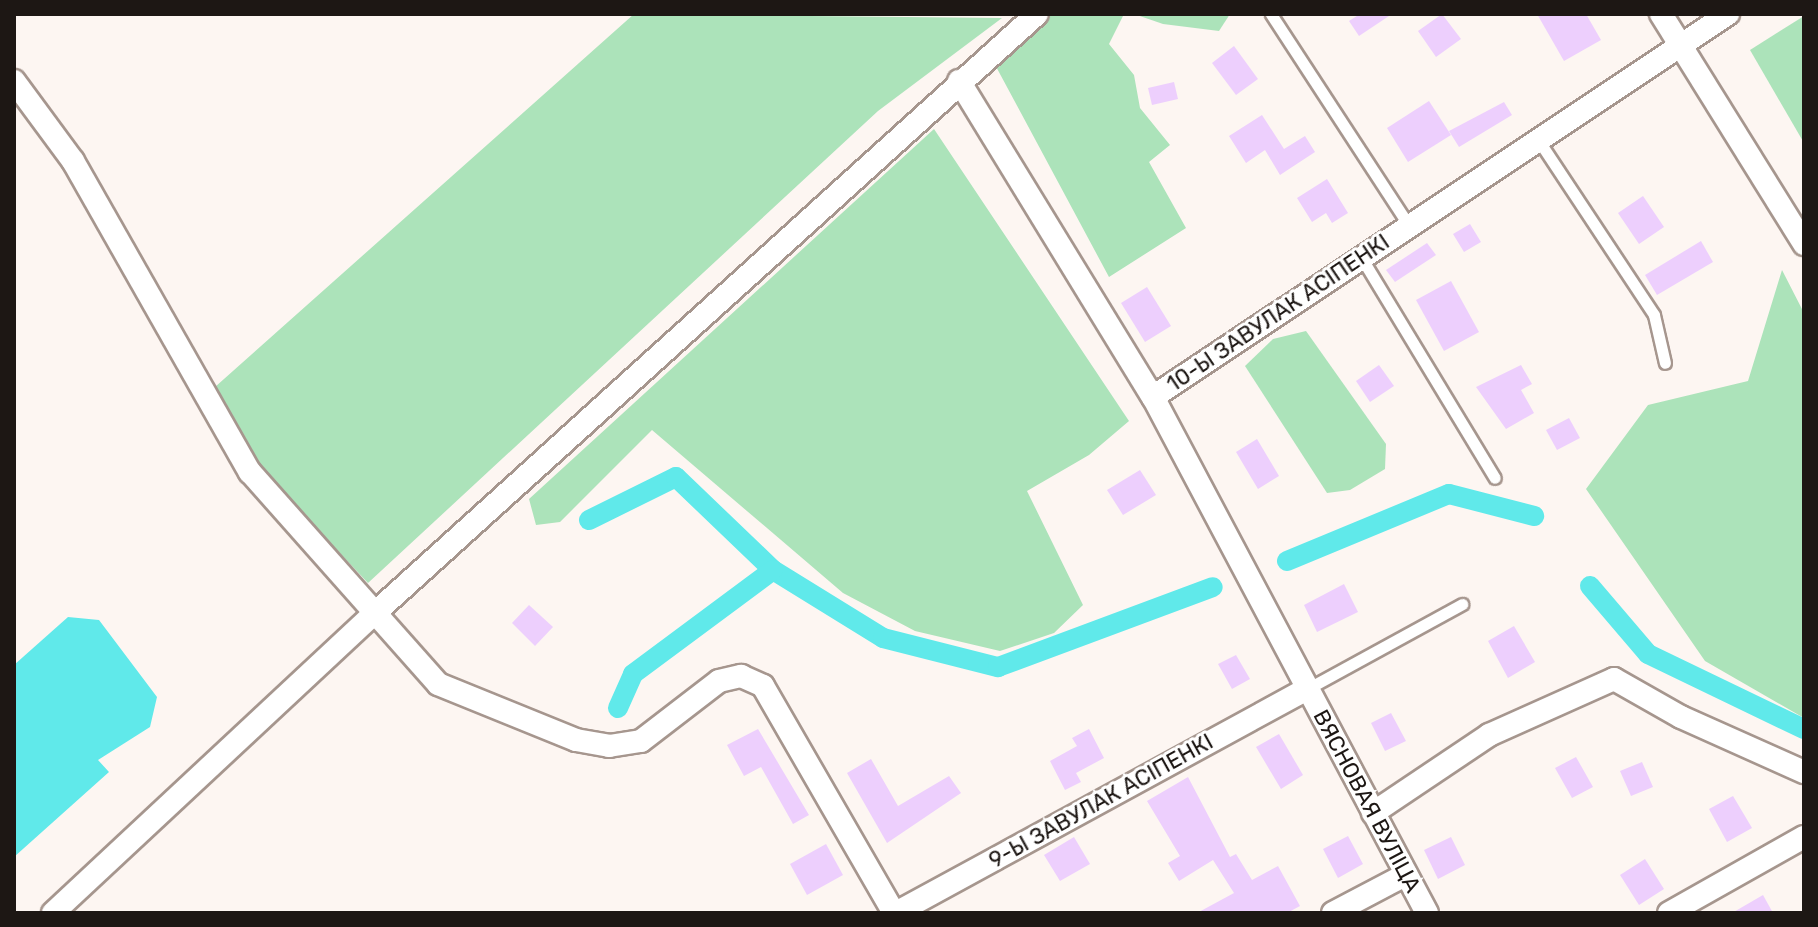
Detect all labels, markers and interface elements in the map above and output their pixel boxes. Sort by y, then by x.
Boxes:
street label: 10-Ы ЗАВУЛАК АСІПЕНКІ [1162,229,1394,397]
street label: ВЯСНОВАЯ ВУЛІЦА [1308,705,1426,897]
street label: 9-Ы ЗАВУЛАК АСІПЕНКІ [984,728,1218,874]

